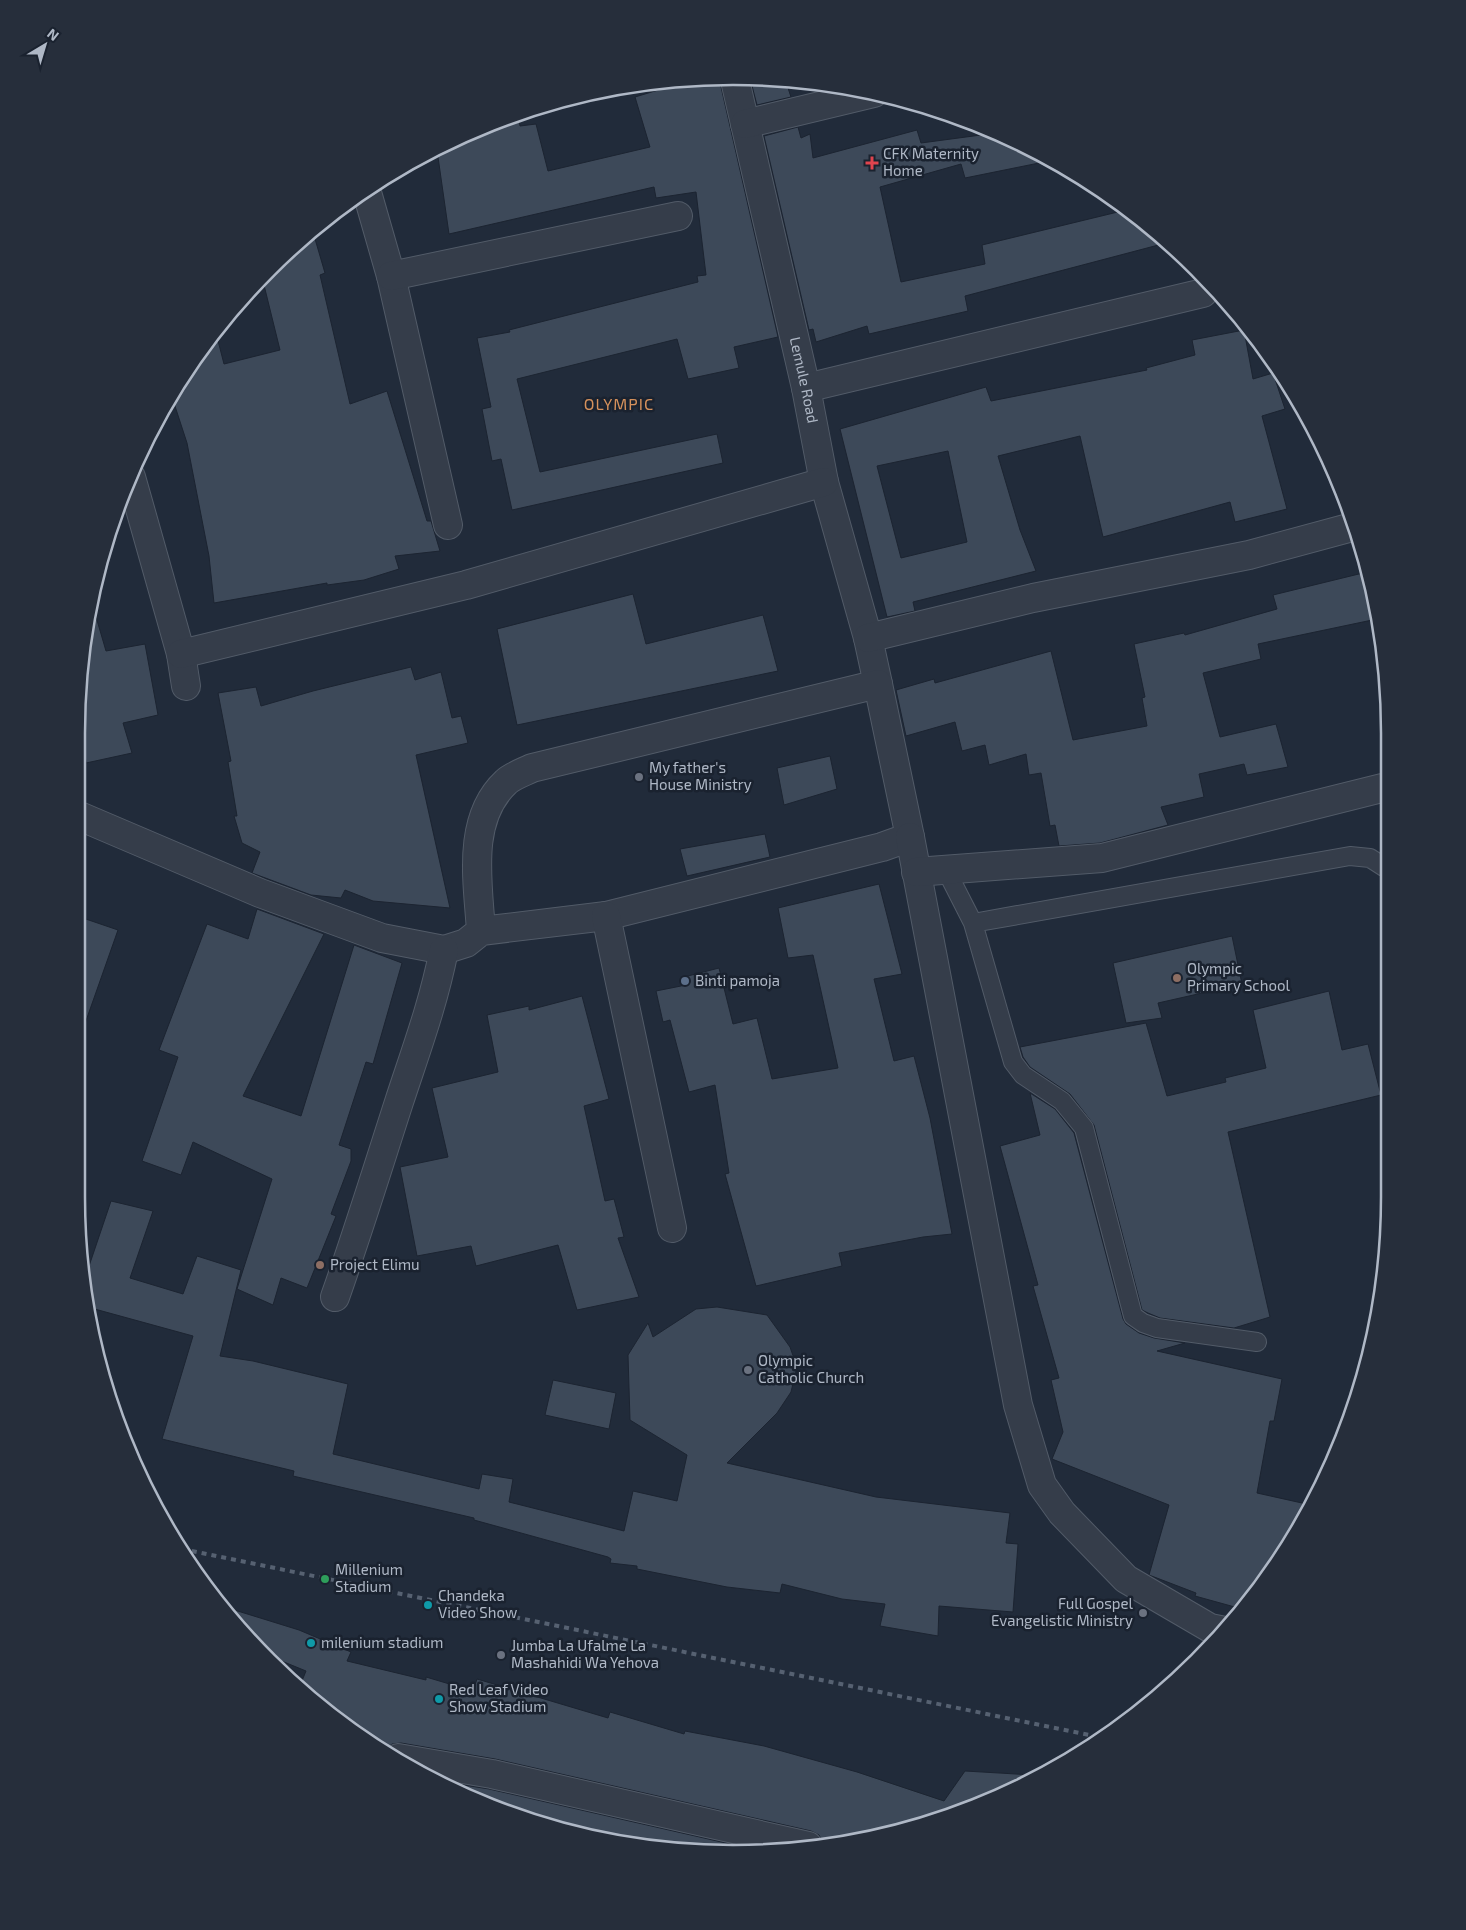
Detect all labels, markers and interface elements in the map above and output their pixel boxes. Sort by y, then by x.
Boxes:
north arrow [20,20,70,70]
text: N [44,25,63,44]
place label: CFK Maternity Home [883,144,979,179]
marker: CFK Maternity Home [865,156,879,170]
street label: Lemule Road [786,335,823,425]
district label: OLYMPIC [584,394,654,413]
place label: My father's House Ministry [649,758,752,793]
marker: My father's House Ministry [633,771,645,783]
place label: Olympic Primary School [1187,959,1290,994]
place label: Binti pamoja [695,971,780,990]
marker: Olympic Primary School [1171,972,1183,984]
marker: Binti pamoja [679,975,691,987]
place label: Project Elimu [330,1255,420,1274]
marker: Project Elimu [314,1259,326,1271]
place label: Olympic Catholic Church [758,1351,864,1386]
marker: Olympic Catholic Church [742,1364,754,1376]
place label: Millenium Stadium [335,1560,403,1595]
marker: Millenium Stadium [319,1573,331,1585]
place label: Chandeka Video Show [438,1586,517,1621]
place label: Full Gospel Evangelistic Ministry [991,1594,1134,1629]
marker: Chandeka Video Show [422,1599,434,1611]
marker: Full Gospel Evangelistic Ministry [1137,1607,1149,1619]
place label: milenium stadium [321,1633,443,1651]
place label: Jumba La Ufalme La Mashahidi Wa Yehova [511,1636,659,1671]
marker: milenium stadium [305,1637,317,1649]
marker: Jumba La Ufalme La Mashahidi Wa Yehova [495,1649,507,1661]
place label: Red Leaf Video Show Stadium [449,1680,549,1715]
marker: Red Leaf Video Show Stadium [433,1693,445,1705]

